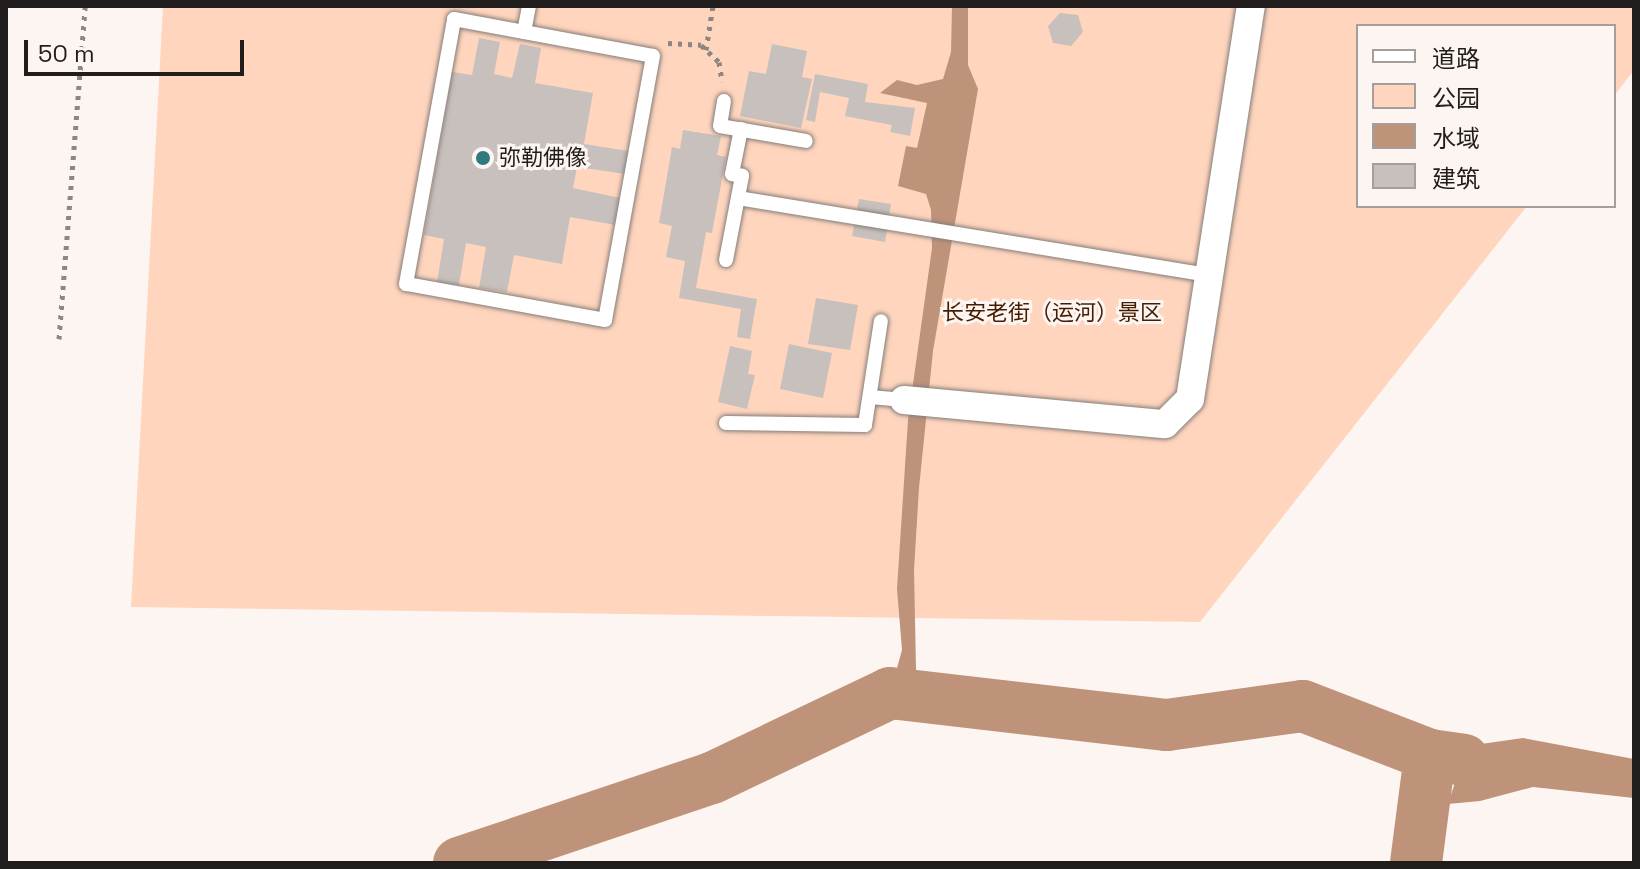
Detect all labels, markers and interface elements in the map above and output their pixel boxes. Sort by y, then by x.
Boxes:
scale bar [28,24,248,74]
legend [1356,24,1616,208]
text: 50 m [38,38,95,69]
text: 道路 [1432,43,1480,74]
text: 公园 [1432,83,1480,114]
text: 水域 [1432,123,1480,154]
place label: 弥勒佛像 [499,145,587,171]
marker: 弥勒佛像 [474,149,492,167]
text: 建筑 [1432,163,1480,194]
park label: 长安老街（运河）景区 [942,300,1162,326]

